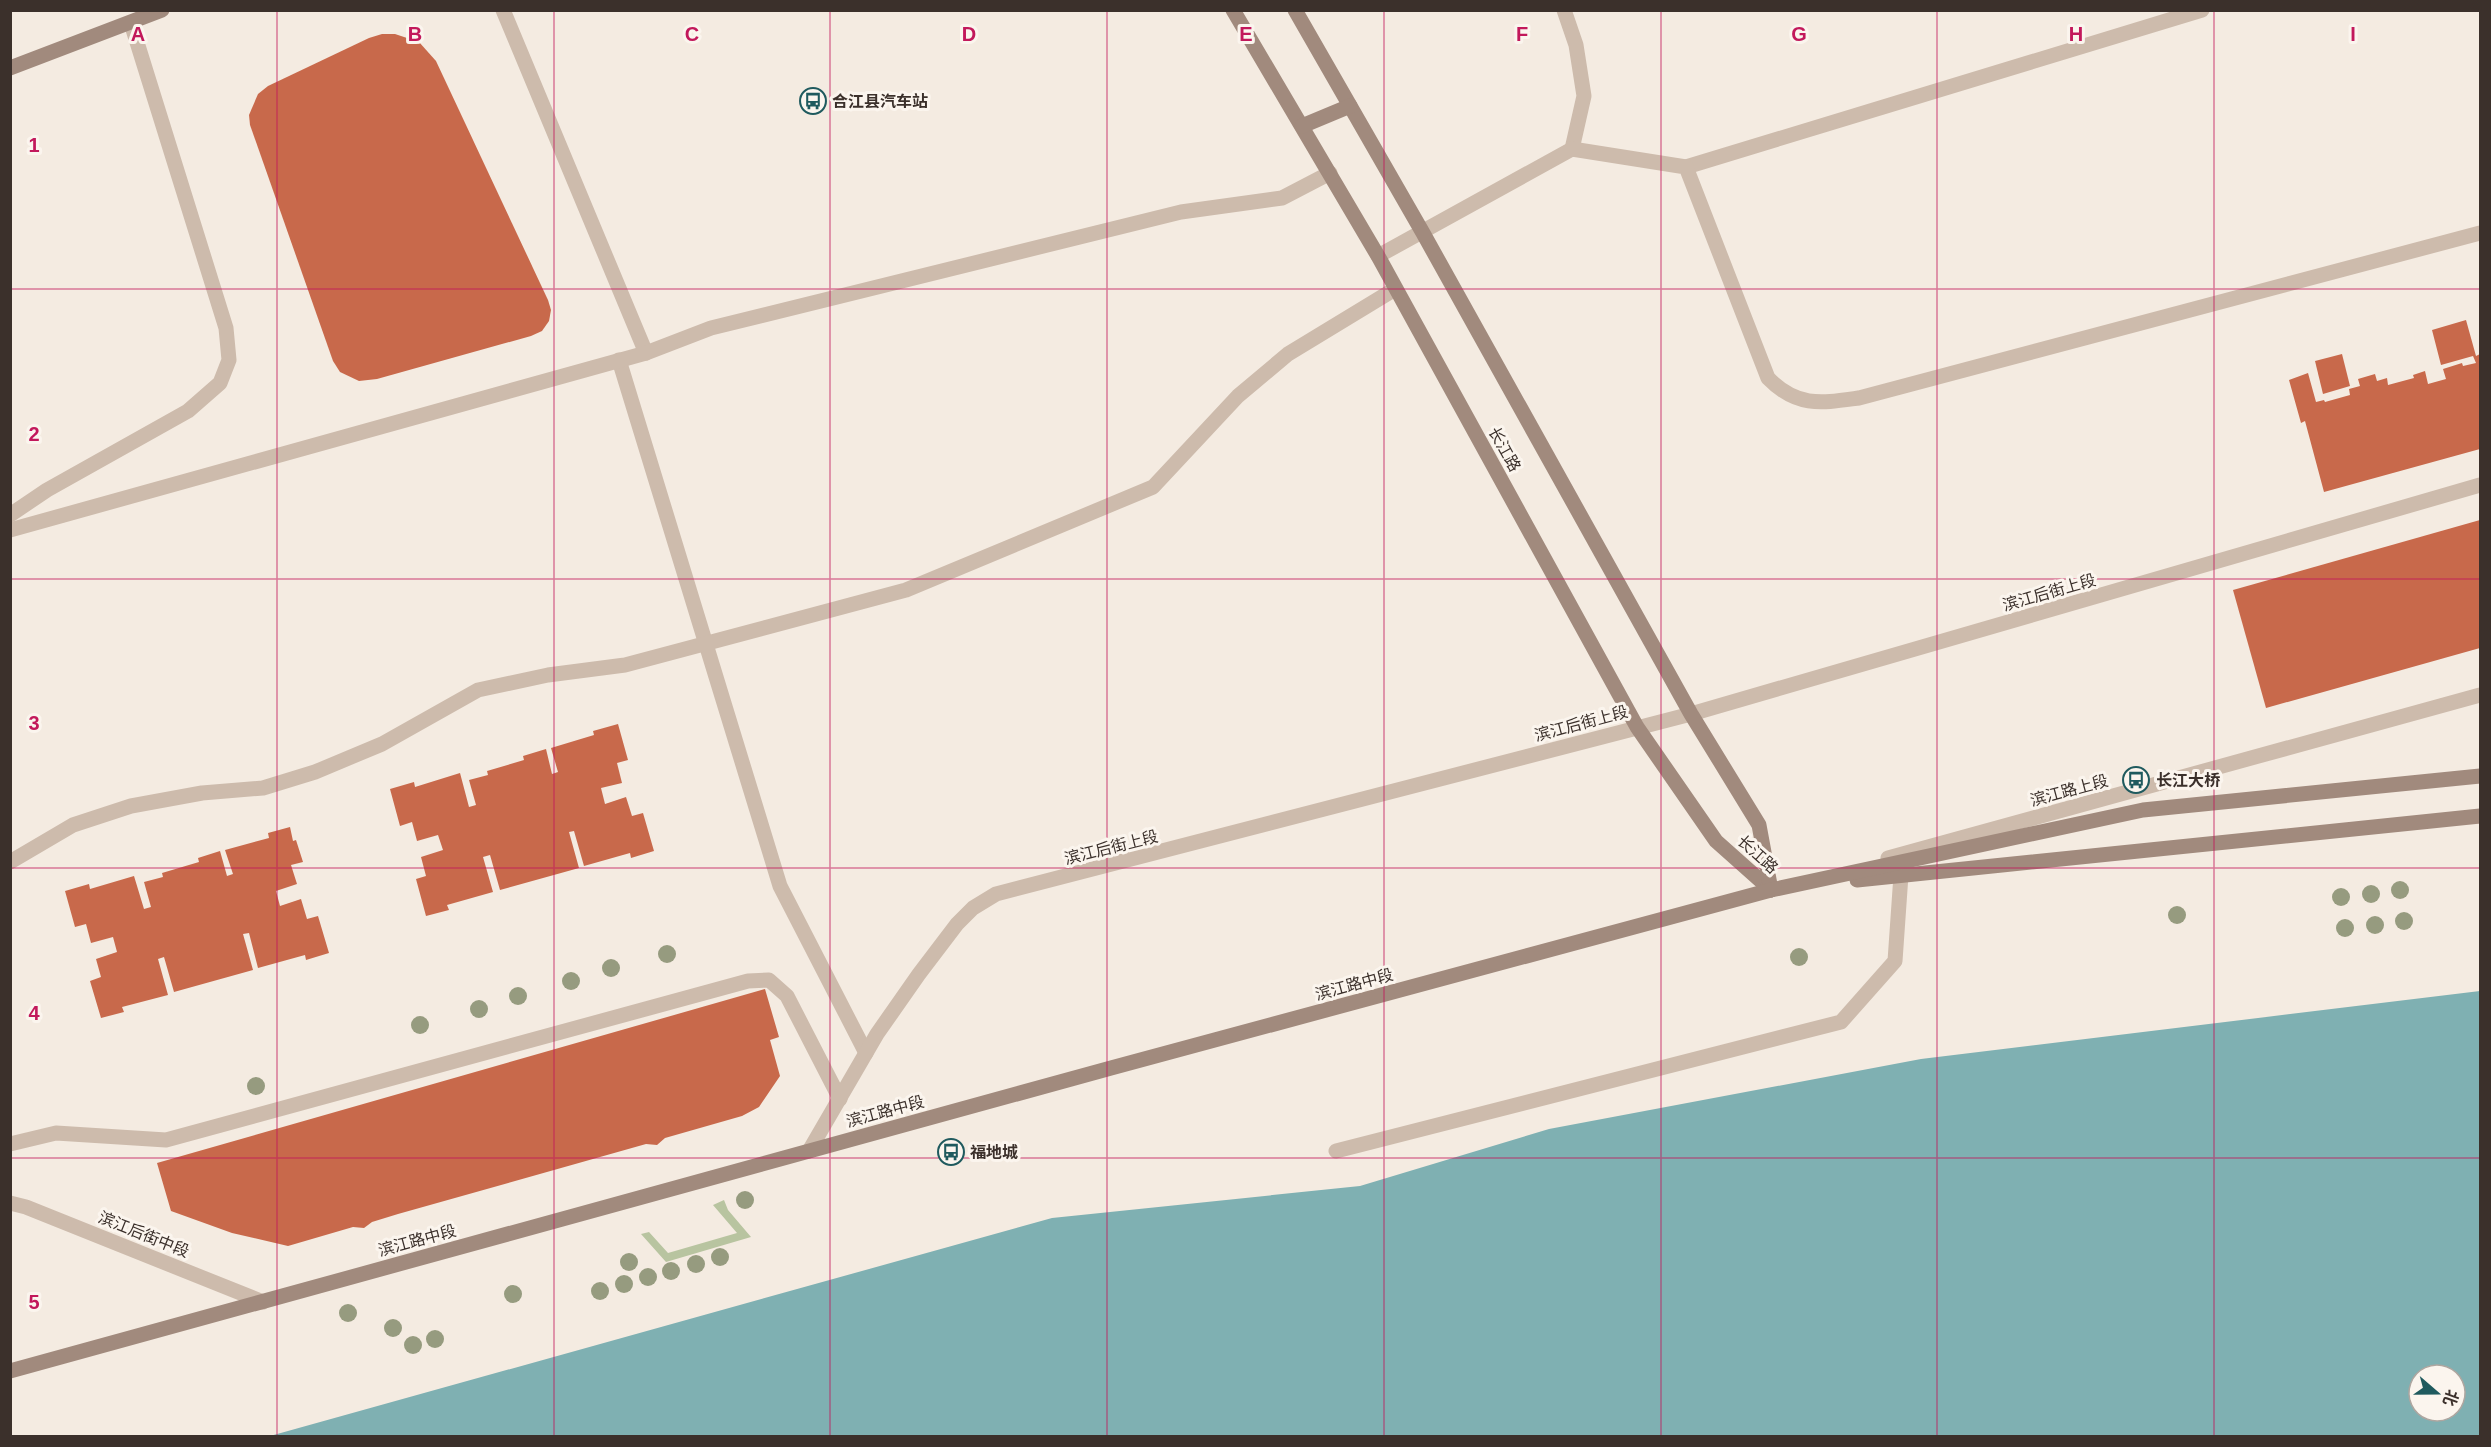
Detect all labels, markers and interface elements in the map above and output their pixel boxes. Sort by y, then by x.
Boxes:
text: A [131,23,145,45]
text: B [408,23,422,45]
text: C [685,23,699,45]
text: D [962,23,976,45]
text: E [1239,23,1253,45]
text: F [1516,23,1528,45]
text: G [1791,23,1807,45]
text: H [2069,23,2083,45]
text: I [2350,23,2356,45]
bus stop icon: 合江县汽车站 [798,86,828,116]
place label: 合江县汽车站 [832,93,928,110]
text: 1 [28,134,40,156]
text: 2 [28,423,40,445]
street label: 长江路 [1485,424,1524,474]
street label: 滨江后街上段 [2001,571,2098,614]
street label: 滨江后街上段 [1533,703,1630,744]
text: 3 [28,712,40,734]
bus stop icon: 长江大桥 [2121,765,2151,795]
street label: 滨江路上段 [2028,772,2110,809]
place label: 长江大桥 [2156,772,2221,789]
street label: 滨江后街上段 [1062,828,1160,867]
street label: 长江路 [1734,832,1781,877]
street label: 滨江路中段 [1313,966,1395,1003]
text: 4 [28,1002,40,1024]
street label: 滨江路中段 [844,1093,926,1130]
bus stop icon: 福地城 [936,1137,966,1167]
place label: 福地城 [970,1143,1018,1161]
street label: 滨江后街中段 [96,1209,192,1260]
street label: 滨江路中段 [376,1222,458,1259]
text: 5 [28,1291,40,1313]
north arrow [2407,1363,2467,1423]
text: 北 [2440,1388,2461,1408]

